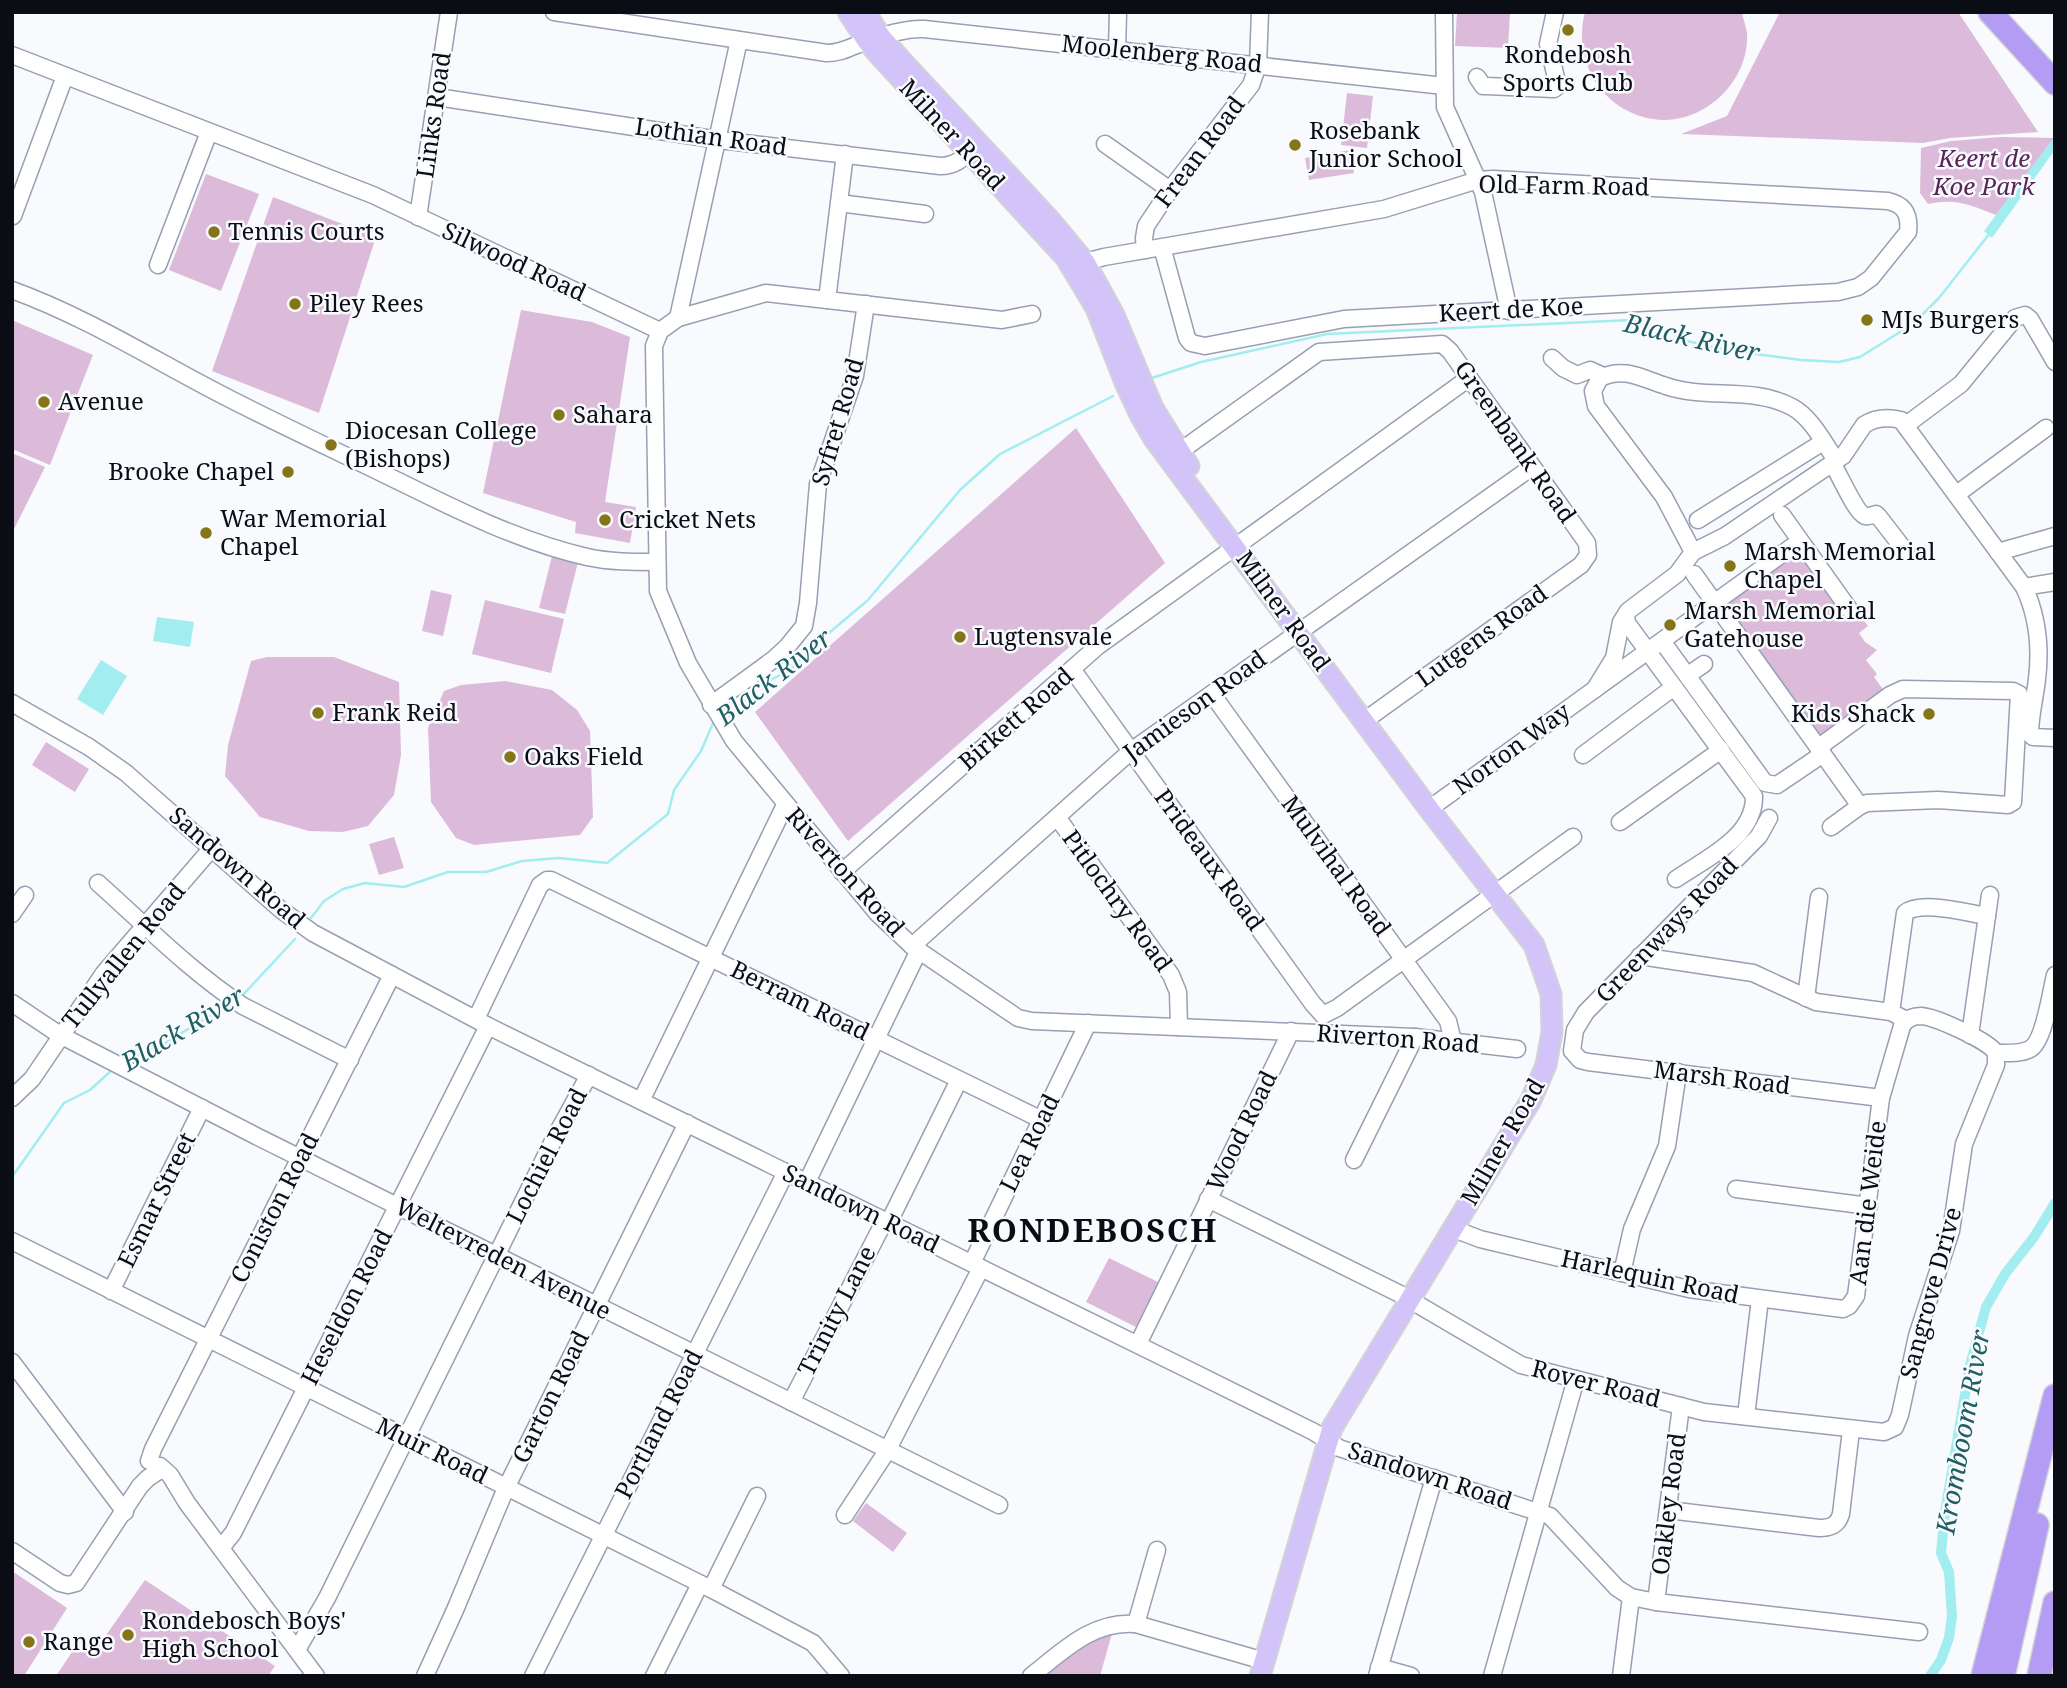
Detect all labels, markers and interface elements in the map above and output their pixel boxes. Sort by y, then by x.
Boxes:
marker: Rondebosh Sports Club [1560,22,1576,38]
street label: Moolenberg Road [1060,26,1265,79]
place label: Rondebosh Sports Club [1503,37,1633,98]
street label: Links Road [407,49,458,180]
street label: Milner Road [893,71,1014,197]
street label: Frean Road [1146,89,1252,213]
street label: Lothian Road [633,109,790,163]
place label: Rosebank Junior School [1308,113,1463,174]
marker: Rosebank Junior School [1287,137,1303,153]
park label: Keert de Koe Park [1932,141,2036,202]
street label: Old Farm Road [1478,167,1650,202]
street label: Silwood Road [437,213,592,309]
place label: Tennis Courts [228,214,384,247]
marker: Tennis Courts [206,224,222,240]
place label: Piley Rees [309,286,424,319]
street label: Keert de Koe [1438,288,1584,329]
marker: Piley Rees [287,296,303,312]
place label: MJs Burgers [1881,302,2019,335]
water label: Black River [1620,304,1764,370]
marker: MJs Burgers [1859,312,1875,328]
street label: Greenbank Road [1448,353,1585,529]
street label: Syfret Road [803,354,871,489]
place label: Avenue [58,384,144,417]
marker: Avenue [36,394,52,410]
place label: Sahara [573,397,653,430]
marker: Sahara [551,407,567,423]
place label: Diocesan College (Bishops) [345,413,537,474]
marker: Diocesan College (Bishops) [323,437,339,453]
place label: Brooke Chapel [108,454,275,487]
marker: Brooke Chapel [280,464,296,480]
place label: War Memorial Chapel [220,501,387,562]
place label: Cricket Nets [619,502,756,535]
marker: Cricket Nets [597,512,613,528]
marker: War Memorial Chapel [198,525,214,541]
place label: Marsh Memorial Chapel [1744,534,1936,595]
street label: Milner Road [1229,543,1339,677]
marker: Marsh Memorial Chapel [1722,558,1738,574]
street label: Lutgens Road [1409,576,1554,694]
place label: Marsh Memorial Gatehouse [1684,593,1876,654]
marker: Marsh Memorial Gatehouse [1662,617,1678,633]
water label: Black River [707,619,840,734]
place label: Lugtensvale [974,619,1112,652]
marker: Lugtensvale [952,629,968,645]
street label: Jamieson Road [1115,641,1273,769]
street label: Birkett Road [951,659,1080,777]
street label: Norton Way [1446,694,1577,802]
place label: Frank Reid [332,695,458,728]
place label: Kids Shack [1791,696,1916,729]
marker: Frank Reid [310,705,326,721]
marker: Kids Shack [1921,706,1937,722]
place label: Oaks Field [524,739,644,772]
marker: Oaks Field [502,749,518,765]
street label: Prideaux Road [1148,782,1273,937]
street label: Mulvihal Road [1275,788,1400,943]
street label: Sandown Road [163,798,313,936]
street label: Riverton Road [779,799,913,943]
street label: Pitlochry Road [1056,823,1181,978]
street label: Greenways Road [1587,848,1745,1009]
street label: Tullyallen Road [54,875,192,1035]
street label: Berram Road [726,952,876,1048]
water label: Black River [113,977,252,1080]
street label: Riverton Road [1315,1015,1481,1060]
street label: Marsh Road [1652,1052,1793,1101]
street label: Wood Road [1197,1064,1284,1196]
street label: Milner Road [1452,1072,1551,1211]
street label: Lochiel Road [497,1082,594,1229]
street label: Lea Road [991,1088,1067,1197]
street label: Aan die Weide [1840,1119,1893,1287]
street label: Esmar Street [109,1126,203,1272]
street label: Coniston Road [222,1126,326,1288]
street label: Sandown Road [778,1155,946,1260]
street label: Weltevreden Avenue [390,1189,617,1326]
street label: Sangrove Drive [1891,1203,1968,1382]
district label: RONDEBOSCH [968,1208,1218,1251]
street label: Heseldon Road [292,1222,399,1390]
street label: Trinity Lane [789,1240,883,1381]
street label: Harlequin Road [1558,1241,1743,1311]
street label: Garton Road [503,1324,596,1468]
water label: Kromboom River [1926,1326,1998,1538]
street label: Portland Road [606,1343,710,1504]
street label: Rover Road [1528,1351,1665,1415]
street label: Muir Road [371,1408,494,1491]
street label: Oakley Road [1642,1430,1693,1577]
street label: Sandown Road [1344,1432,1517,1517]
place label: Rondebosch Boys' High School [142,1603,346,1664]
place label: Range [43,1624,114,1657]
marker: Rondebosch Boys' High School [120,1627,136,1643]
marker: Range [21,1634,37,1650]

